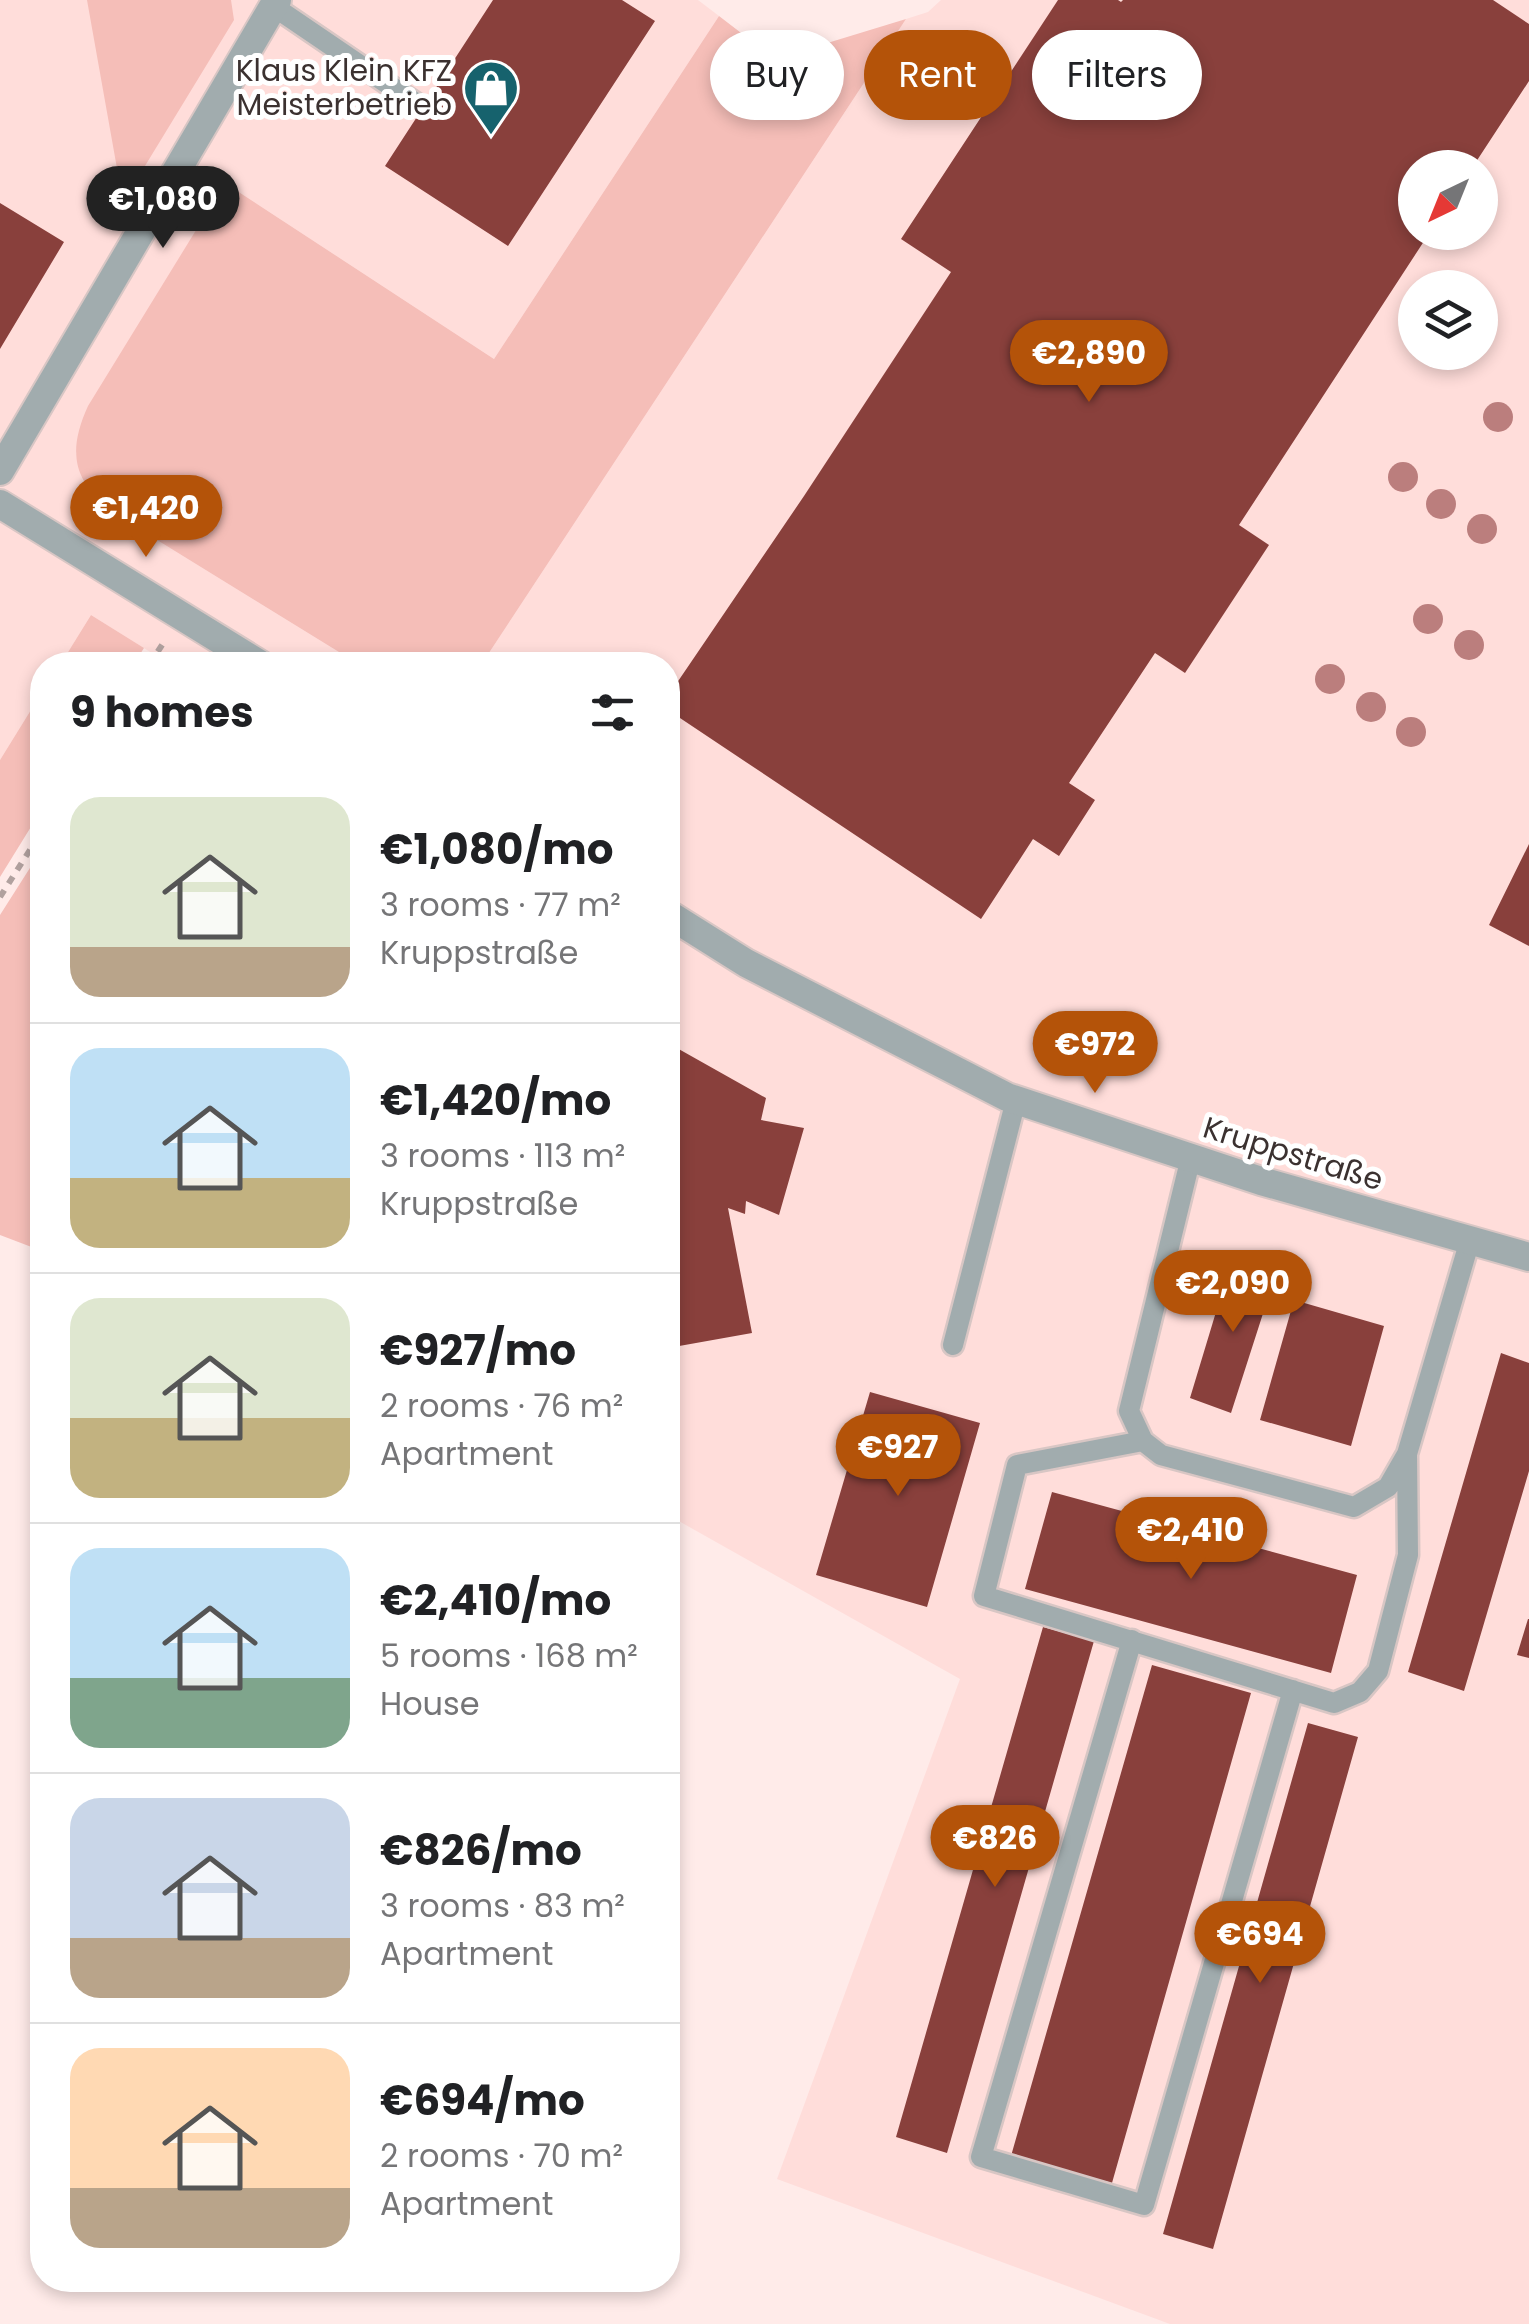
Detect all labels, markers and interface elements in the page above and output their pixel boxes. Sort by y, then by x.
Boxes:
chip: Buy [710,30,844,120]
chip: Rent [864,30,1012,120]
chip: Filters [1032,30,1202,120]
place label: Klaus Klein KFZ Meisterbetrieb [236,49,452,126]
shop icon: Klaus Klein KFZ Meisterbetrieb [461,58,521,137]
north arrow [1398,150,1498,250]
map controls [1398,150,1498,370]
pin: €1,080 [82,166,244,251]
text: €1,080 [108,176,218,221]
button: layers [1398,270,1498,370]
pin: €2,890 [1008,320,1170,405]
text: €2,890 [1032,330,1146,375]
pin: €1,420 [65,475,227,560]
text: €1,420 [92,485,200,530]
text: 9 homes [70,683,254,742]
icon: filters [585,685,640,740]
text: €1,080/mo [380,820,614,879]
icon: home [150,837,270,957]
text: 3 rooms · 77 m² [380,882,621,927]
text: Kruppstraße [380,930,578,975]
pin: €972 [1036,1011,1154,1096]
text: €972 [1055,1021,1135,1066]
text: €1,420/mo [380,1071,611,1130]
icon: home [150,1088,270,1208]
street label: Kruppstraße [1198,1106,1388,1201]
text: 3 rooms · 113 m² [380,1133,625,1178]
text: Kruppstraße [380,1181,578,1226]
pin: €2,090 [1152,1250,1314,1335]
text: €2,090 [1176,1260,1290,1305]
text: €927/mo [380,1321,576,1380]
icon: home [150,1338,270,1458]
text: 2 rooms · 76 m² [380,1383,623,1428]
pin: €927 [839,1414,957,1499]
text: €927 [858,1424,938,1469]
text: Apartment [380,1431,553,1476]
pin: €2,410 [1110,1497,1272,1582]
text: €2,410 [1137,1507,1245,1552]
text: €2,410/mo [380,1571,611,1630]
icon: home [150,1588,270,1708]
text: 5 rooms · 168 m² [380,1633,638,1678]
text: House [380,1681,480,1726]
pin: €826 [936,1805,1054,1890]
text: €826 [953,1815,1037,1860]
text: €826/mo [380,1821,582,1880]
icon: home [150,1838,270,1958]
text: 3 rooms · 83 m² [380,1883,625,1928]
pin: €694 [1201,1901,1319,1986]
text: €694 [1216,1911,1304,1956]
text: Apartment [380,1931,553,1976]
text: €694/mo [380,2071,585,2130]
icon: home [150,2088,270,2208]
text: 2 rooms · 70 m² [380,2133,623,2178]
text: Apartment [380,2181,553,2226]

